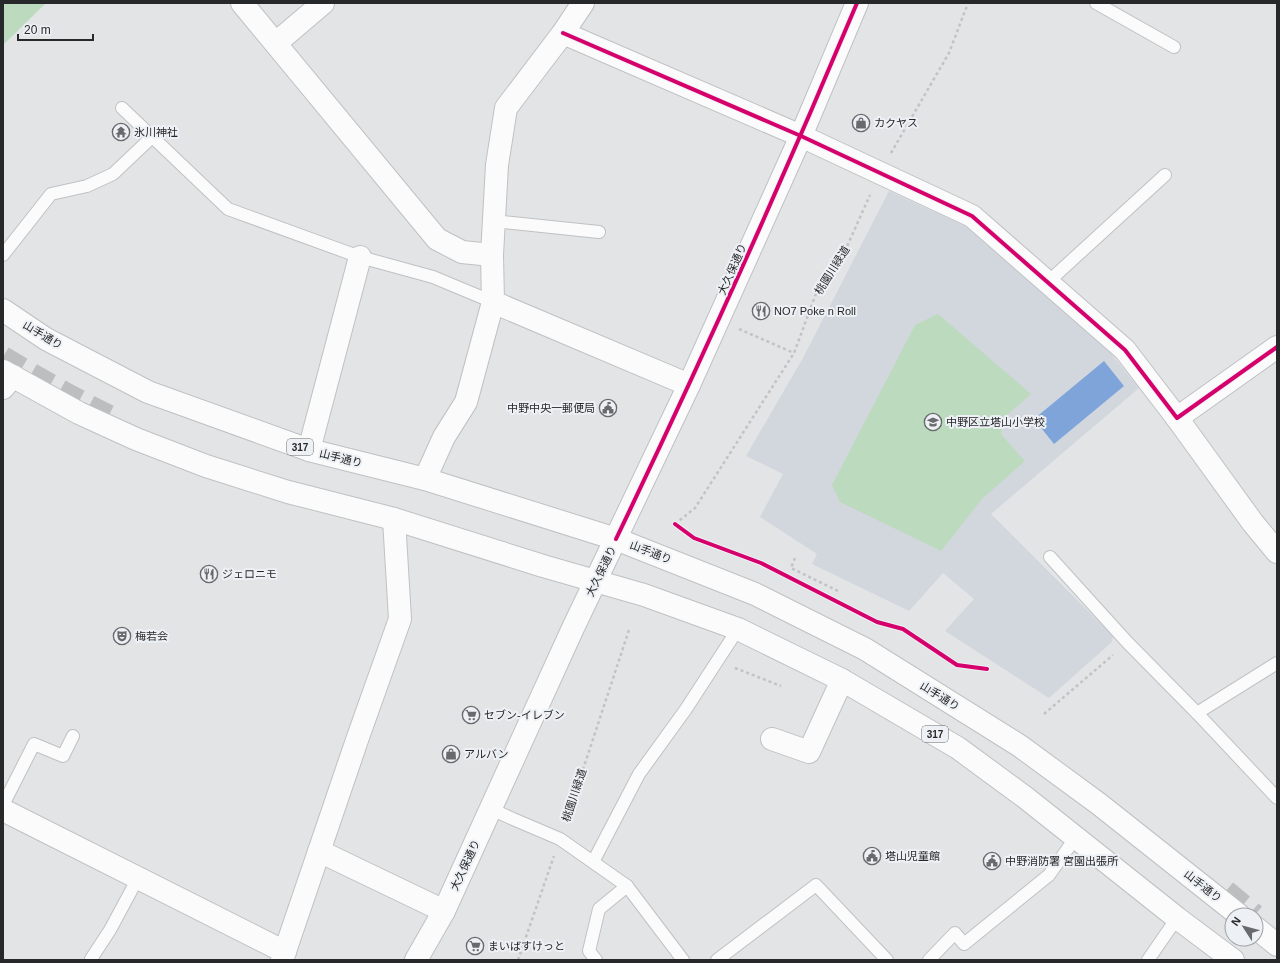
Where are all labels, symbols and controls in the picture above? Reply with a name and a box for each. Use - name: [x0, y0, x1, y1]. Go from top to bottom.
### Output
- scale bar: [18, 16, 93, 42]
- text: 20 m: [24, 23, 51, 37]
- shop icon: カクヤス: [851, 113, 871, 133]
- place label: カクヤス: [874, 117, 918, 129]
- temple icon: 氷川神社: [111, 122, 131, 142]
- place label: 氷川神社: [134, 126, 178, 138]
- street label: 大久保通り: [715, 241, 749, 297]
- street label: 桃園川緑道: [812, 243, 852, 297]
- restaurant icon: NO7 Poke n Roll: [751, 301, 771, 321]
- place label: NO7 Poke n Roll: [774, 305, 856, 317]
- street label: 山手通り: [21, 319, 65, 351]
- public building icon: 中野中央一郵便局: [598, 398, 618, 418]
- place label: 中野中央一郵便局: [507, 402, 595, 414]
- school or university icon: 中野区立塔山小学校: [923, 412, 943, 432]
- place label: 中野区立塔山小学校: [946, 416, 1045, 428]
- road number: 317: [287, 439, 313, 455]
- street label: 山手通り: [318, 447, 364, 469]
- street label: 山手通り: [628, 539, 674, 565]
- street label: 大久保通り: [584, 544, 618, 598]
- restaurant icon: ジェロニモ: [199, 564, 219, 584]
- place label: ジェロニモ: [222, 568, 277, 580]
- theatre icon: 梅若会: [112, 626, 132, 646]
- place label: 梅若会: [135, 630, 168, 642]
- street label: 山手通り: [918, 679, 962, 713]
- supermarket icon: セブン-イレブン: [461, 705, 481, 725]
- place label: セブン-イレブン: [484, 709, 565, 721]
- road number: 317: [922, 726, 948, 742]
- shop icon: アルバン: [441, 744, 461, 764]
- place label: アルバン: [464, 748, 508, 760]
- street label: 桃園川緑道: [560, 767, 588, 823]
- street label: 大久保通り: [448, 838, 482, 892]
- public building icon: 塔山児童館: [862, 846, 882, 866]
- place label: 塔山児童館: [885, 850, 940, 862]
- public building icon: 中野消防署 宮園出張所: [982, 851, 1002, 871]
- place label: 中野消防署 宮園出張所: [1005, 855, 1119, 867]
- street label: 山手通り: [1182, 868, 1224, 904]
- north arrow: [1224, 907, 1264, 947]
- text: N: [1229, 914, 1243, 928]
- supermarket icon: まいばすけっと: [465, 936, 485, 956]
- place label: まいばすけっと: [488, 940, 565, 952]

